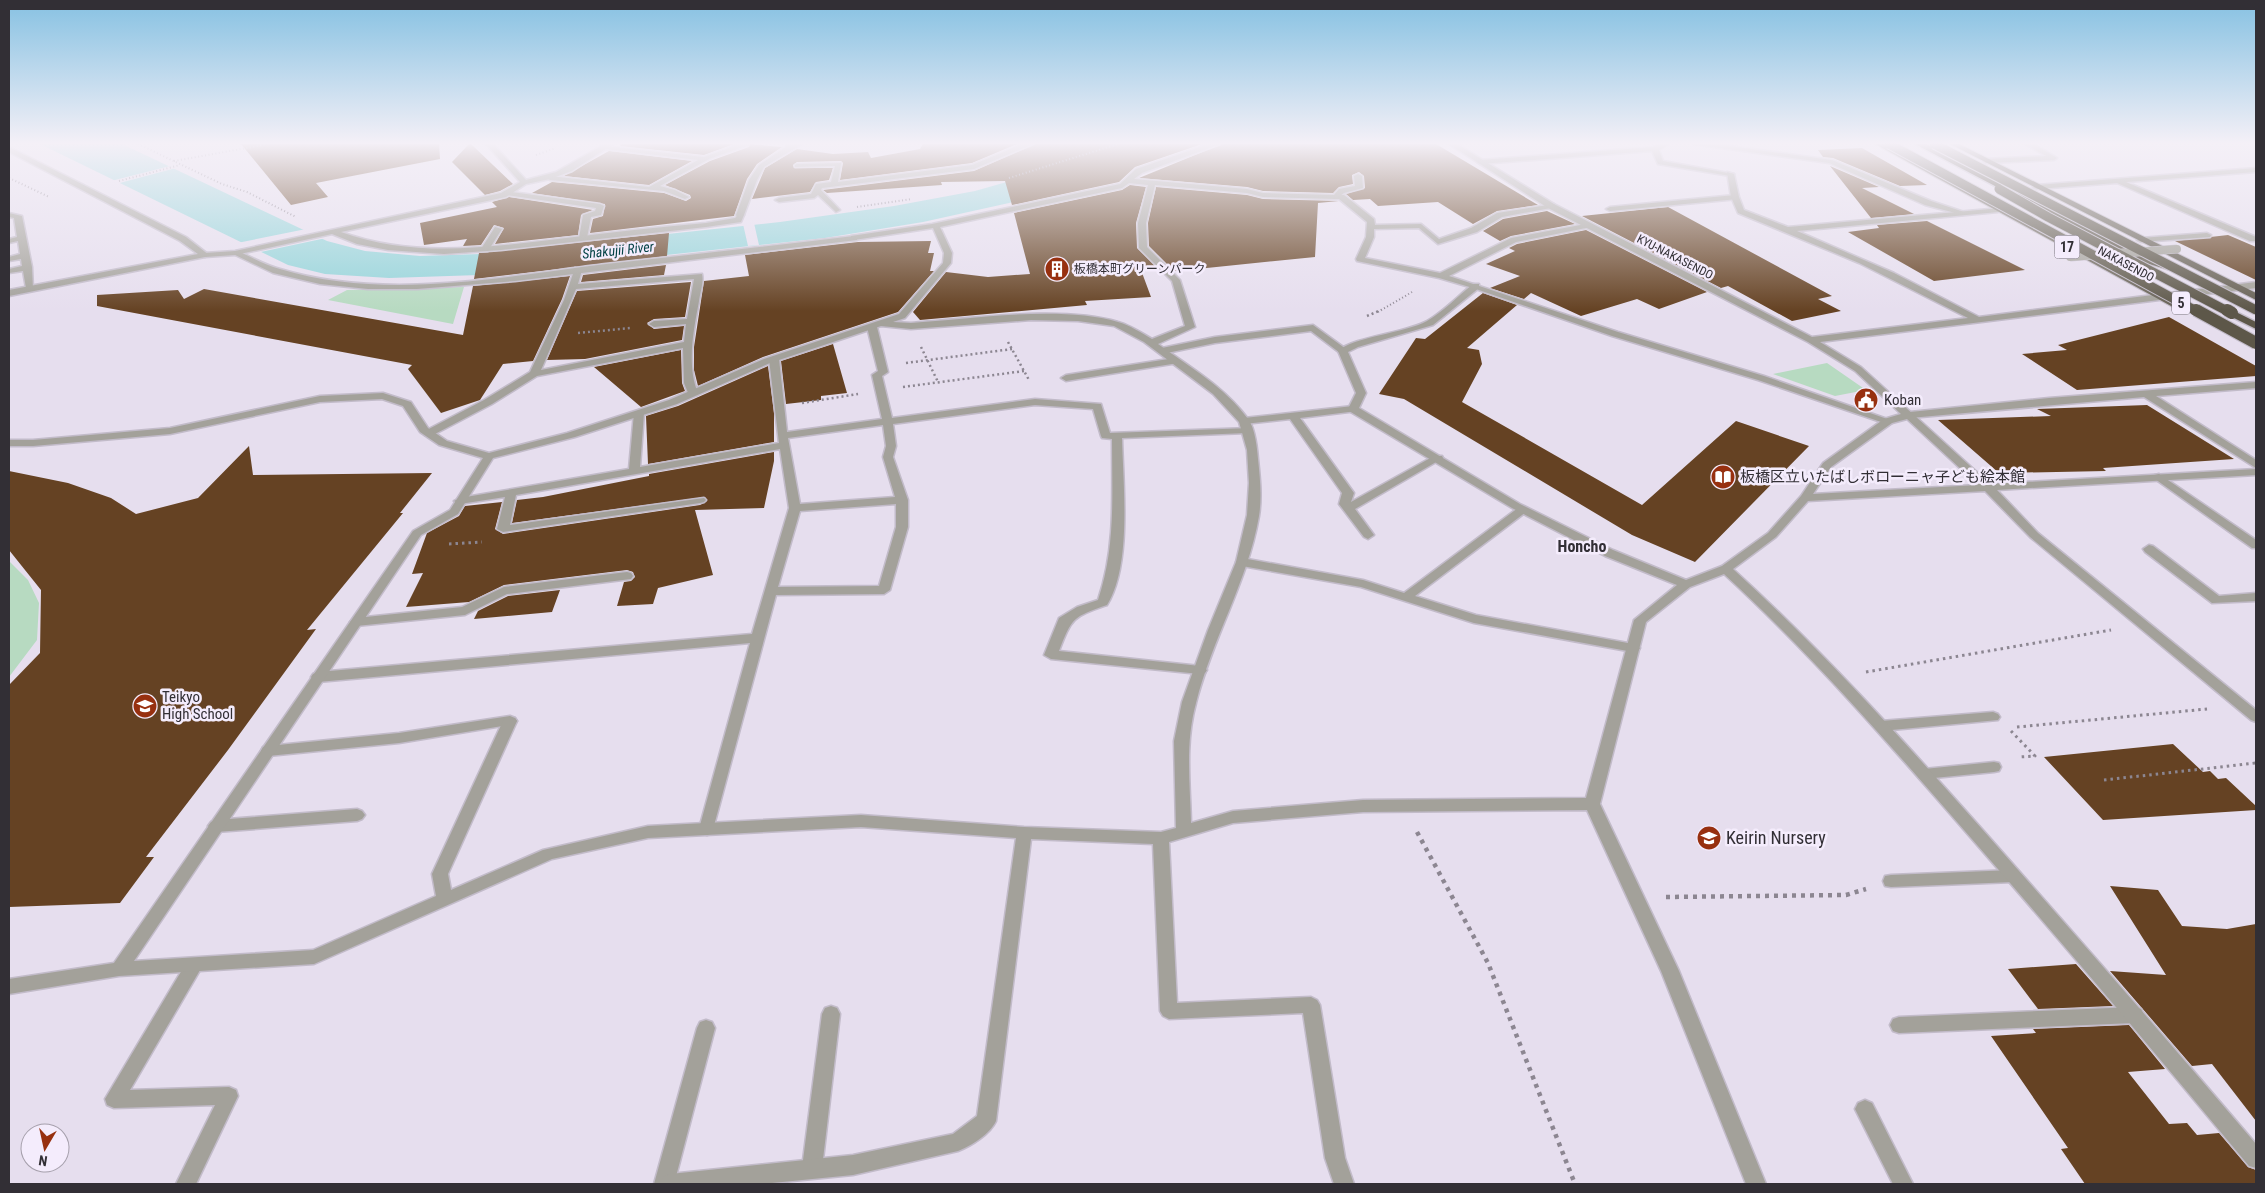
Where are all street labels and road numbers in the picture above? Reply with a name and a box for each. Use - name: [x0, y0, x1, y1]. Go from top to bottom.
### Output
- street label: KYU-NAKASENDO: [1635, 232, 1715, 282]
- road number: 17: [2054, 236, 2080, 258]
- street label: NAKASENDO: [2096, 243, 2156, 285]
- road number: 5: [2172, 292, 2190, 314]

